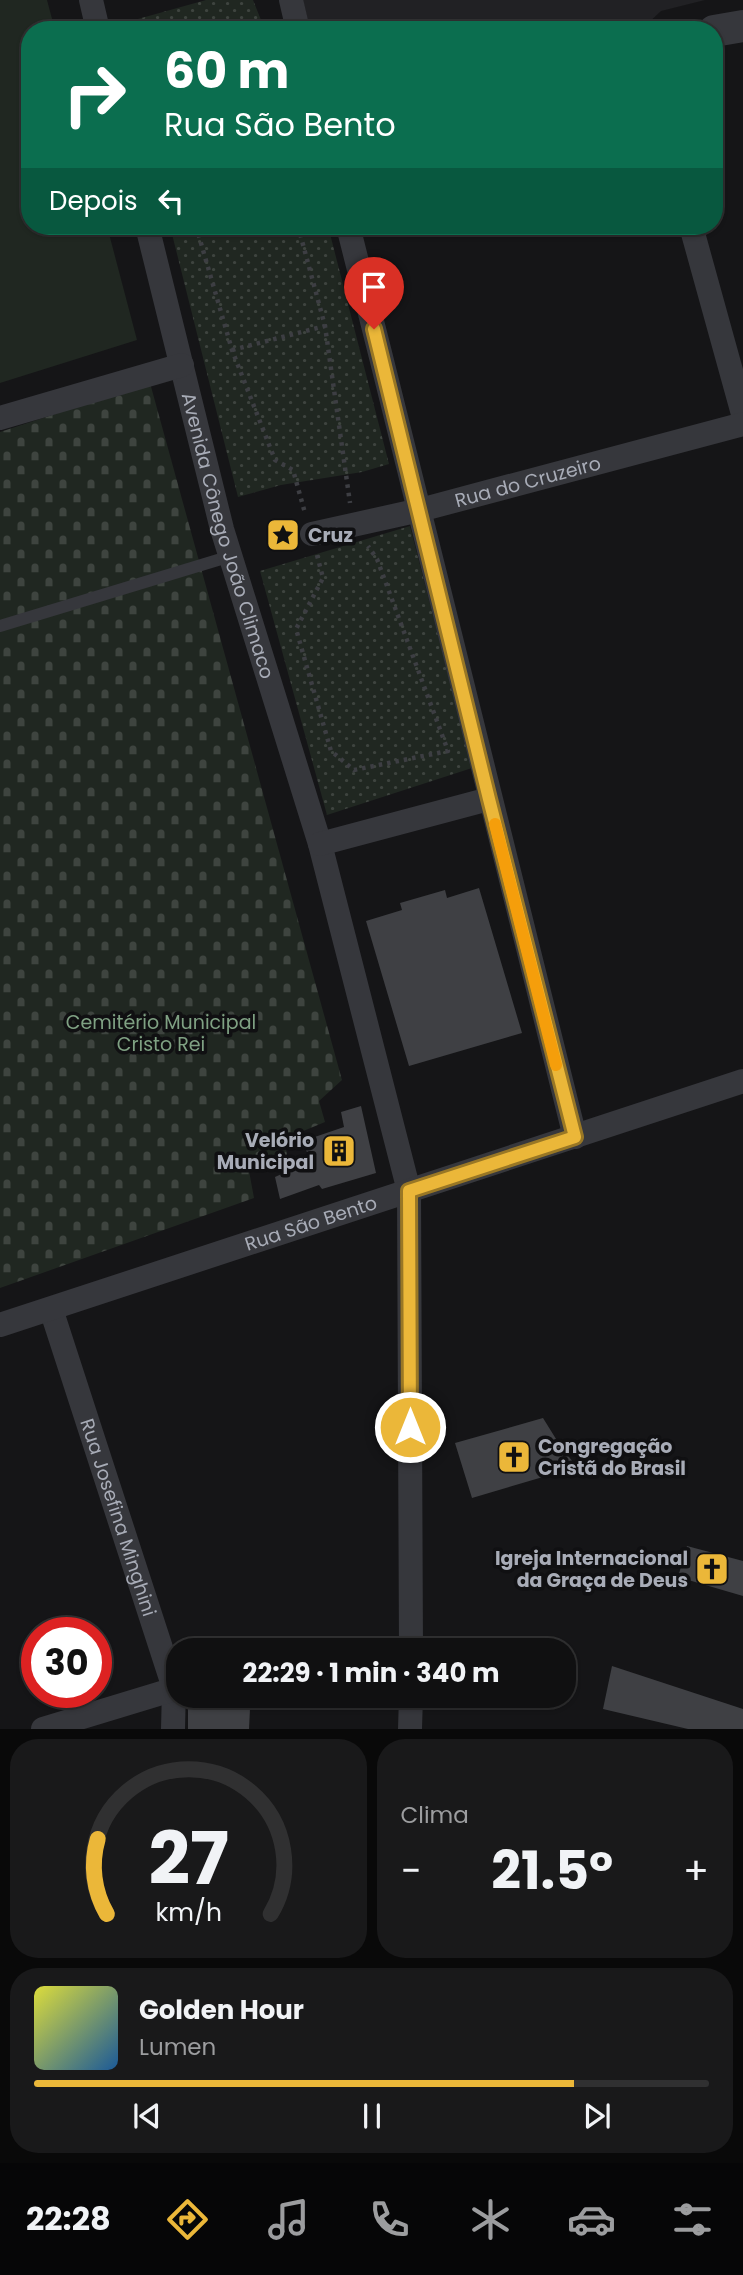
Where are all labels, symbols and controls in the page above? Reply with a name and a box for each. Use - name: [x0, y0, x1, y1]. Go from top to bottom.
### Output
- text: 60 m: [164, 37, 289, 105]
- icon: right: [49, 49, 140, 140]
- text: Rua São Bento: [164, 102, 396, 147]
- icon: left: [152, 182, 190, 220]
- text: Depois: [49, 183, 138, 219]
- pin: [344, 257, 404, 329]
- icon: arrive: [355, 268, 393, 306]
- street label: Avenida Cônego João Climaco: [175, 390, 281, 682]
- street label: Rua do Cruzeiro: [452, 449, 604, 514]
- place icon: Cruz: [264, 516, 302, 554]
- place label: Cruz: [308, 522, 353, 549]
- park label: Cemitério Municipal Cristo Rei: [66, 1009, 256, 1058]
- place label: Velório Municipal: [217, 1127, 314, 1176]
- building icon: Velório Municipal: [320, 1132, 358, 1170]
- street label: Rua São Bento: [241, 1189, 380, 1258]
- position arrow: [373, 1390, 447, 1464]
- street label: Rua Josefina Minghini: [73, 1415, 163, 1620]
- place label: Congregação Cristã do Brasil: [538, 1433, 686, 1482]
- church icon: Congregação Cristã do Brasil: [495, 1438, 533, 1476]
- place label: Igreja Internacional da Graça de Deus: [495, 1545, 688, 1594]
- church icon: Igreja Internacional da Graça de Deus: [693, 1550, 731, 1588]
- speed limit sign: 30: [21, 1617, 112, 1708]
- text: 22:29 · 1 min · 340 m: [243, 1655, 499, 1691]
- text: Clima: [401, 1799, 469, 1831]
- text: 27: [148, 1809, 229, 1910]
- text: 21.5°: [491, 1834, 613, 1907]
- text: −: [401, 1844, 421, 1897]
- text: +: [683, 1844, 709, 1897]
- text: km/h: [155, 1895, 222, 1930]
- text: Golden Hour: [139, 1992, 304, 2028]
- text: Lumen: [139, 2031, 216, 2063]
- icon: previous: [128, 2097, 166, 2135]
- icon: pause: [353, 2097, 391, 2135]
- icon: next: [578, 2097, 616, 2135]
- icon: directions: [163, 2195, 212, 2244]
- icon: music: [264, 2195, 313, 2244]
- icon: phone: [365, 2195, 414, 2244]
- icon: climate: [466, 2195, 515, 2244]
- icon: car: [567, 2195, 616, 2244]
- icon: filters: [668, 2195, 717, 2244]
- text: 22:28: [26, 2196, 111, 2241]

